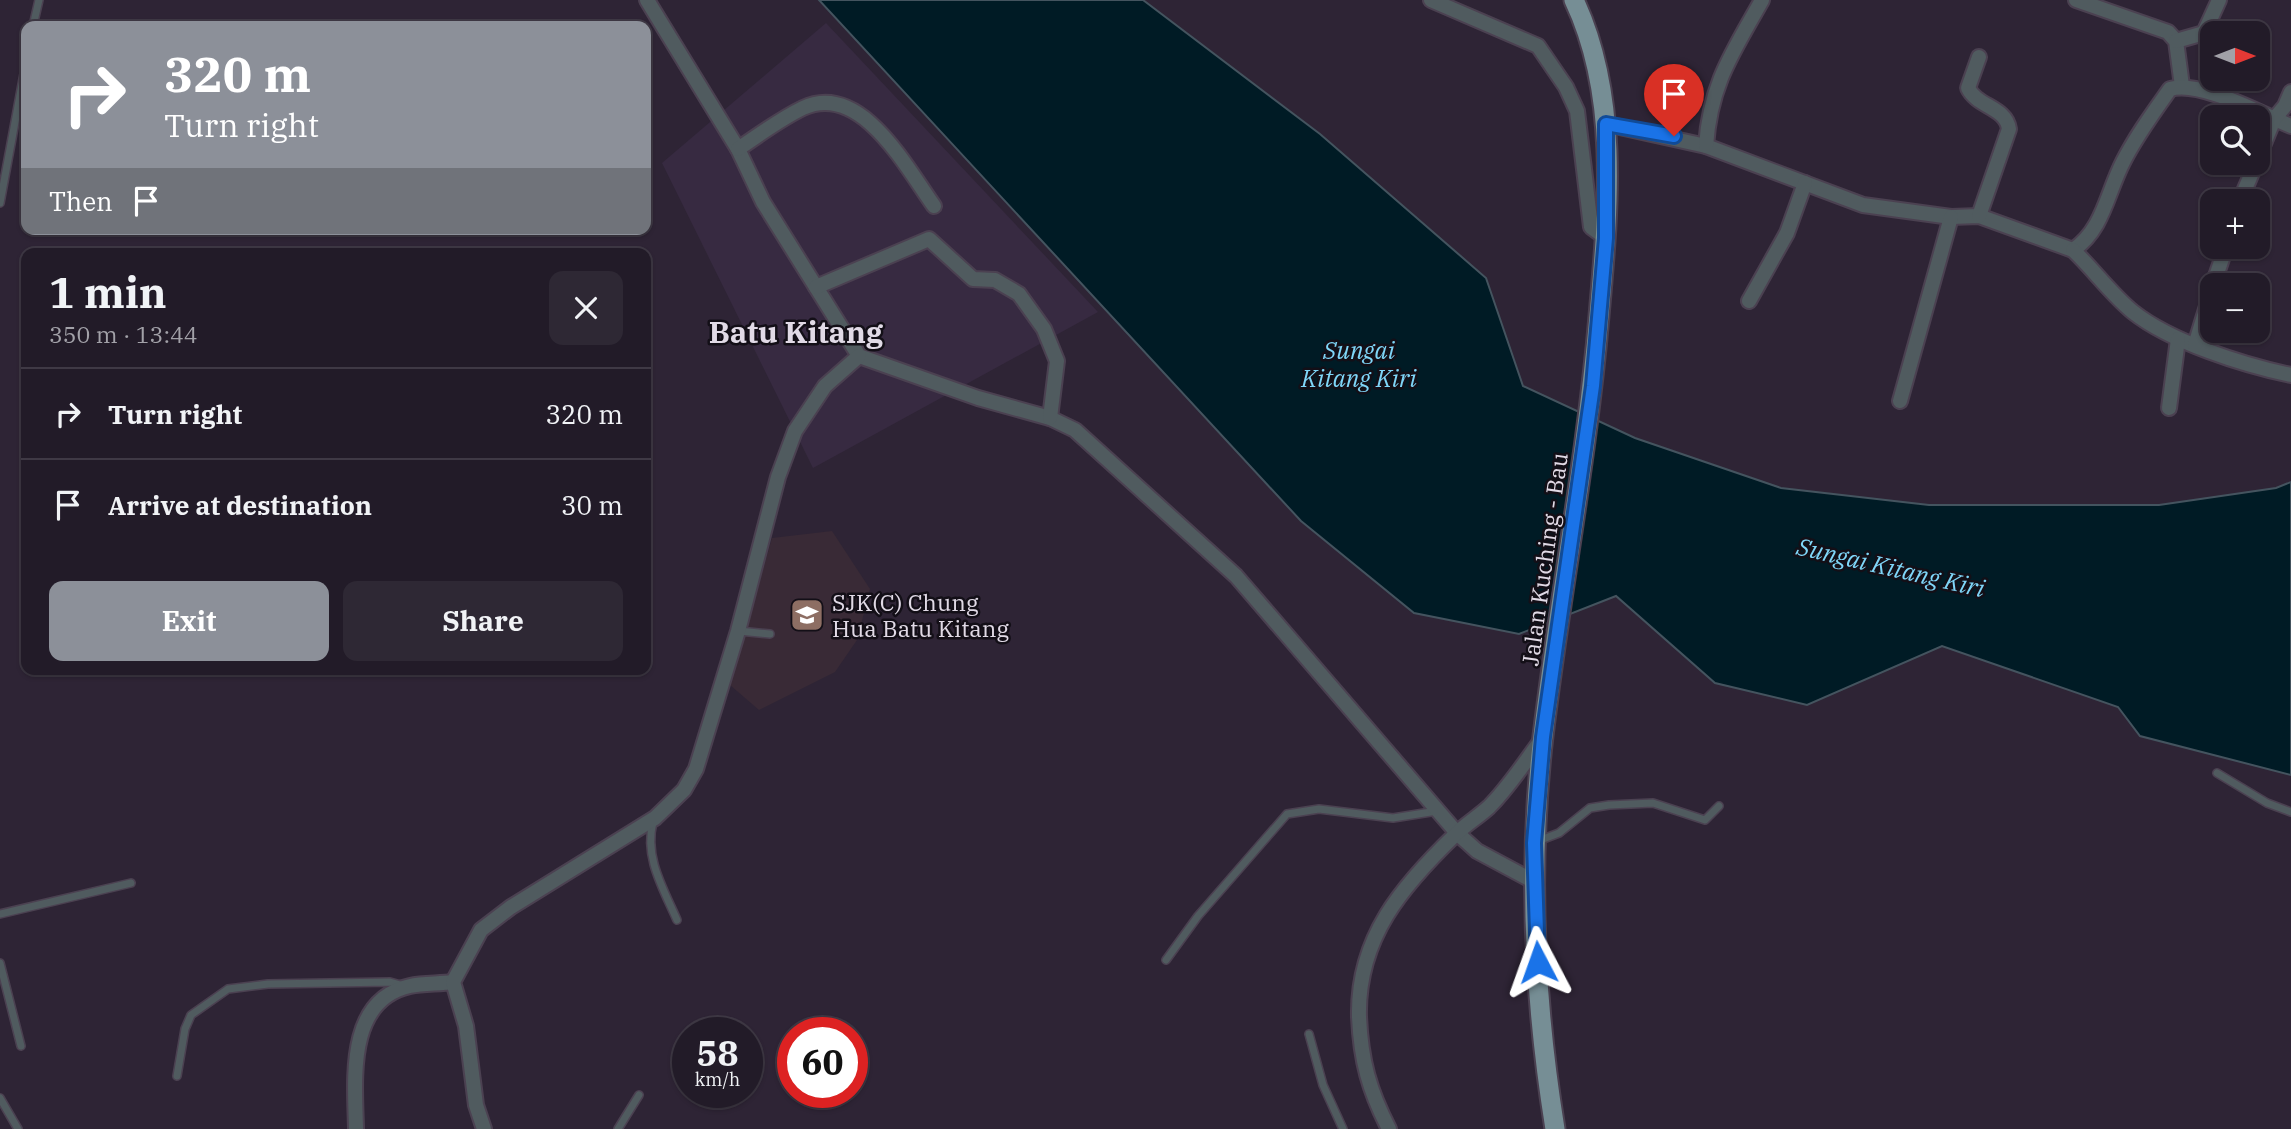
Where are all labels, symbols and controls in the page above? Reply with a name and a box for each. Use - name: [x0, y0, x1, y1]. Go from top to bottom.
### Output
- north arrow: [2200, 21, 2270, 91]
- map controls: [2200, 21, 2270, 343]
- text: 320 m: [164, 42, 311, 105]
- icon: right: [49, 49, 140, 140]
- pin: [1644, 64, 1704, 136]
- icon: arrive: [1655, 75, 1693, 113]
- text: Turn right: [164, 104, 319, 146]
- button: search: [2200, 105, 2270, 175]
- icon: arrive: [127, 182, 165, 220]
- text: Then: [49, 184, 113, 218]
- button: +: [2200, 189, 2270, 259]
- text: 1 min: [49, 265, 167, 320]
- button: close: [549, 271, 623, 345]
- button: −: [2200, 273, 2270, 343]
- district label: Batu Kitang: [709, 312, 884, 351]
- text: 350 m · 13:44: [49, 319, 198, 349]
- water label: Sungai Kitang Kiri: [1300, 334, 1417, 394]
- icon: right: [49, 395, 87, 433]
- text: Turn right: [108, 397, 242, 431]
- text: 320 m: [545, 397, 623, 431]
- street label: Jalan Kuching - Bau: [1514, 451, 1574, 667]
- icon: arrive: [49, 486, 87, 524]
- text: Arrive at destination: [108, 488, 372, 522]
- text: 30 m: [561, 488, 623, 522]
- water label: Sungai Kitang Kiri: [1793, 530, 1989, 604]
- button: Exit: [49, 581, 329, 661]
- button: Share: [343, 581, 623, 661]
- place label: SJK(C) Chung Hua Batu Kitang: [832, 587, 1010, 643]
- school or university icon: SJK(C) Chung Hua Batu Kitang: [788, 596, 826, 634]
- position arrow: [1501, 925, 1575, 999]
- speed limit sign: 60: [777, 1017, 868, 1108]
- text: 58: [696, 1030, 739, 1076]
- text: km/h: [695, 1068, 740, 1091]

